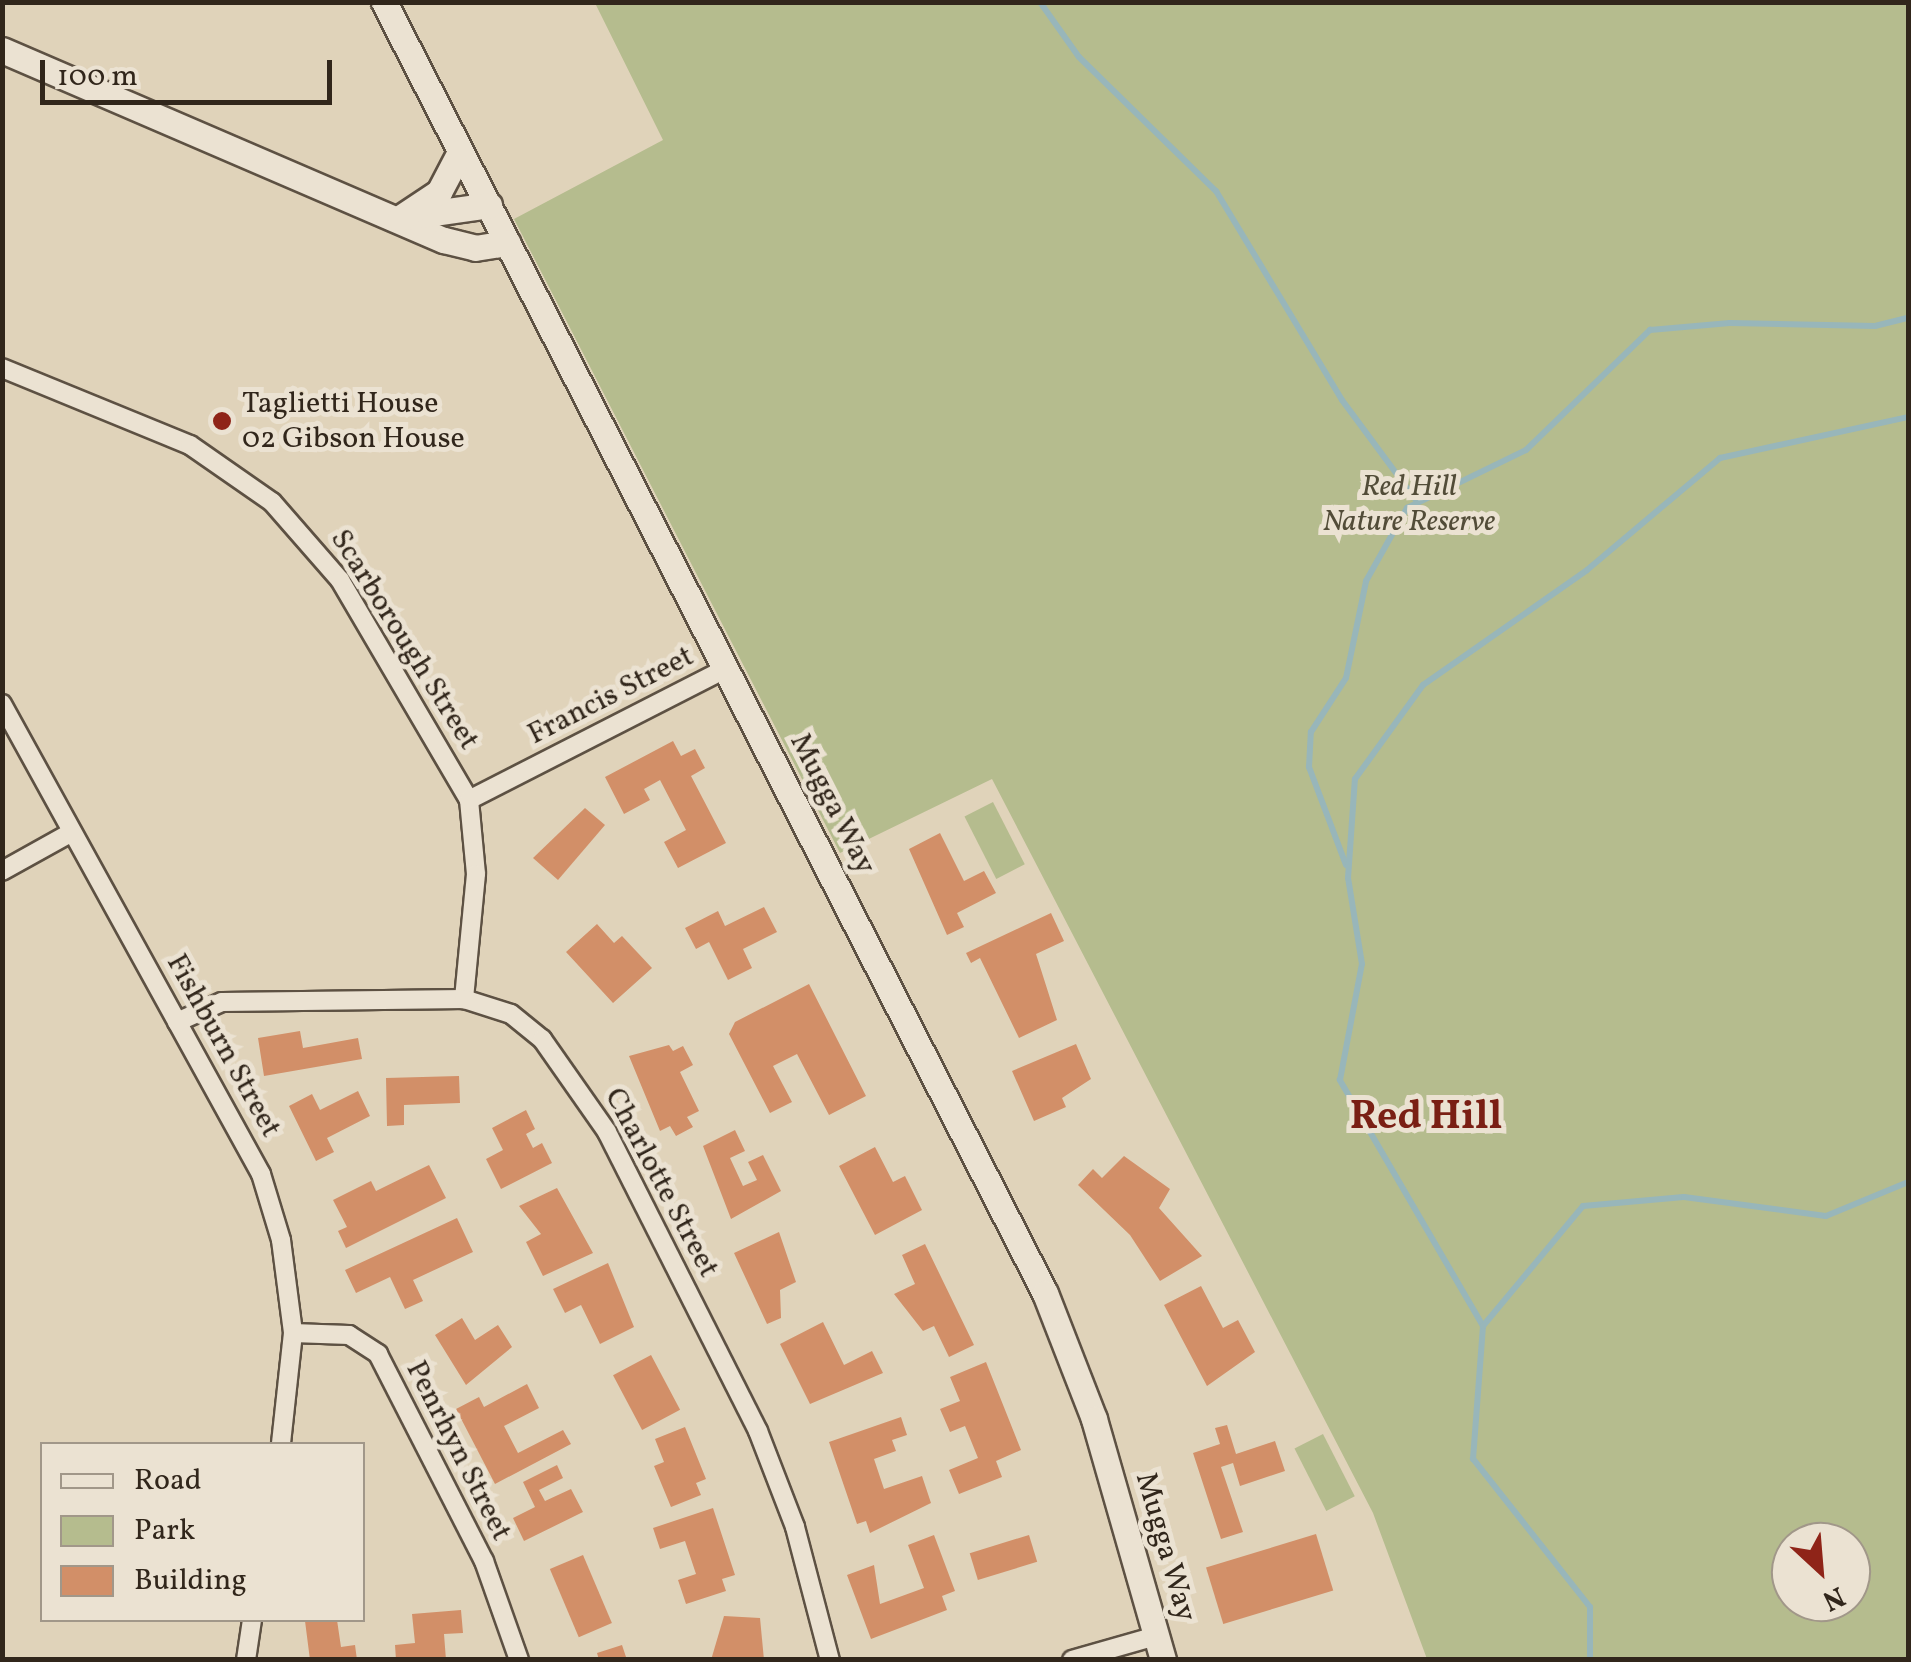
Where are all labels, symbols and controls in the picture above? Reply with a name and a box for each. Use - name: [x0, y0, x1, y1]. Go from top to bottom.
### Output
- scale bar: [45, 40, 338, 102]
- text: 100 m: [57, 56, 138, 98]
- place label: Taglietti House 02 Gibson House: [242, 386, 465, 456]
- marker: Taglietti House 02 Gibson House: [211, 410, 233, 432]
- park label: Red Hill Nature Reserve: [1323, 469, 1495, 540]
- street label: Scarborough Street: [322, 523, 486, 757]
- street label: Francis Street: [522, 639, 700, 753]
- street label: Mugga Way: [781, 727, 883, 881]
- street label: Fishburn Street: [158, 948, 288, 1144]
- street label: Charlotte Street: [596, 1082, 726, 1284]
- district label: Red Hill: [1350, 1094, 1502, 1142]
- street label: Penrhyn Street: [397, 1355, 519, 1547]
- legend: [40, 1442, 365, 1622]
- text: Road: [134, 1460, 202, 1502]
- street label: Mugga Way: [1126, 1468, 1204, 1626]
- text: Park: [134, 1510, 195, 1552]
- north arrow: [1771, 1522, 1871, 1622]
- text: Building: [134, 1560, 247, 1602]
- text: N: [1816, 1576, 1851, 1620]

